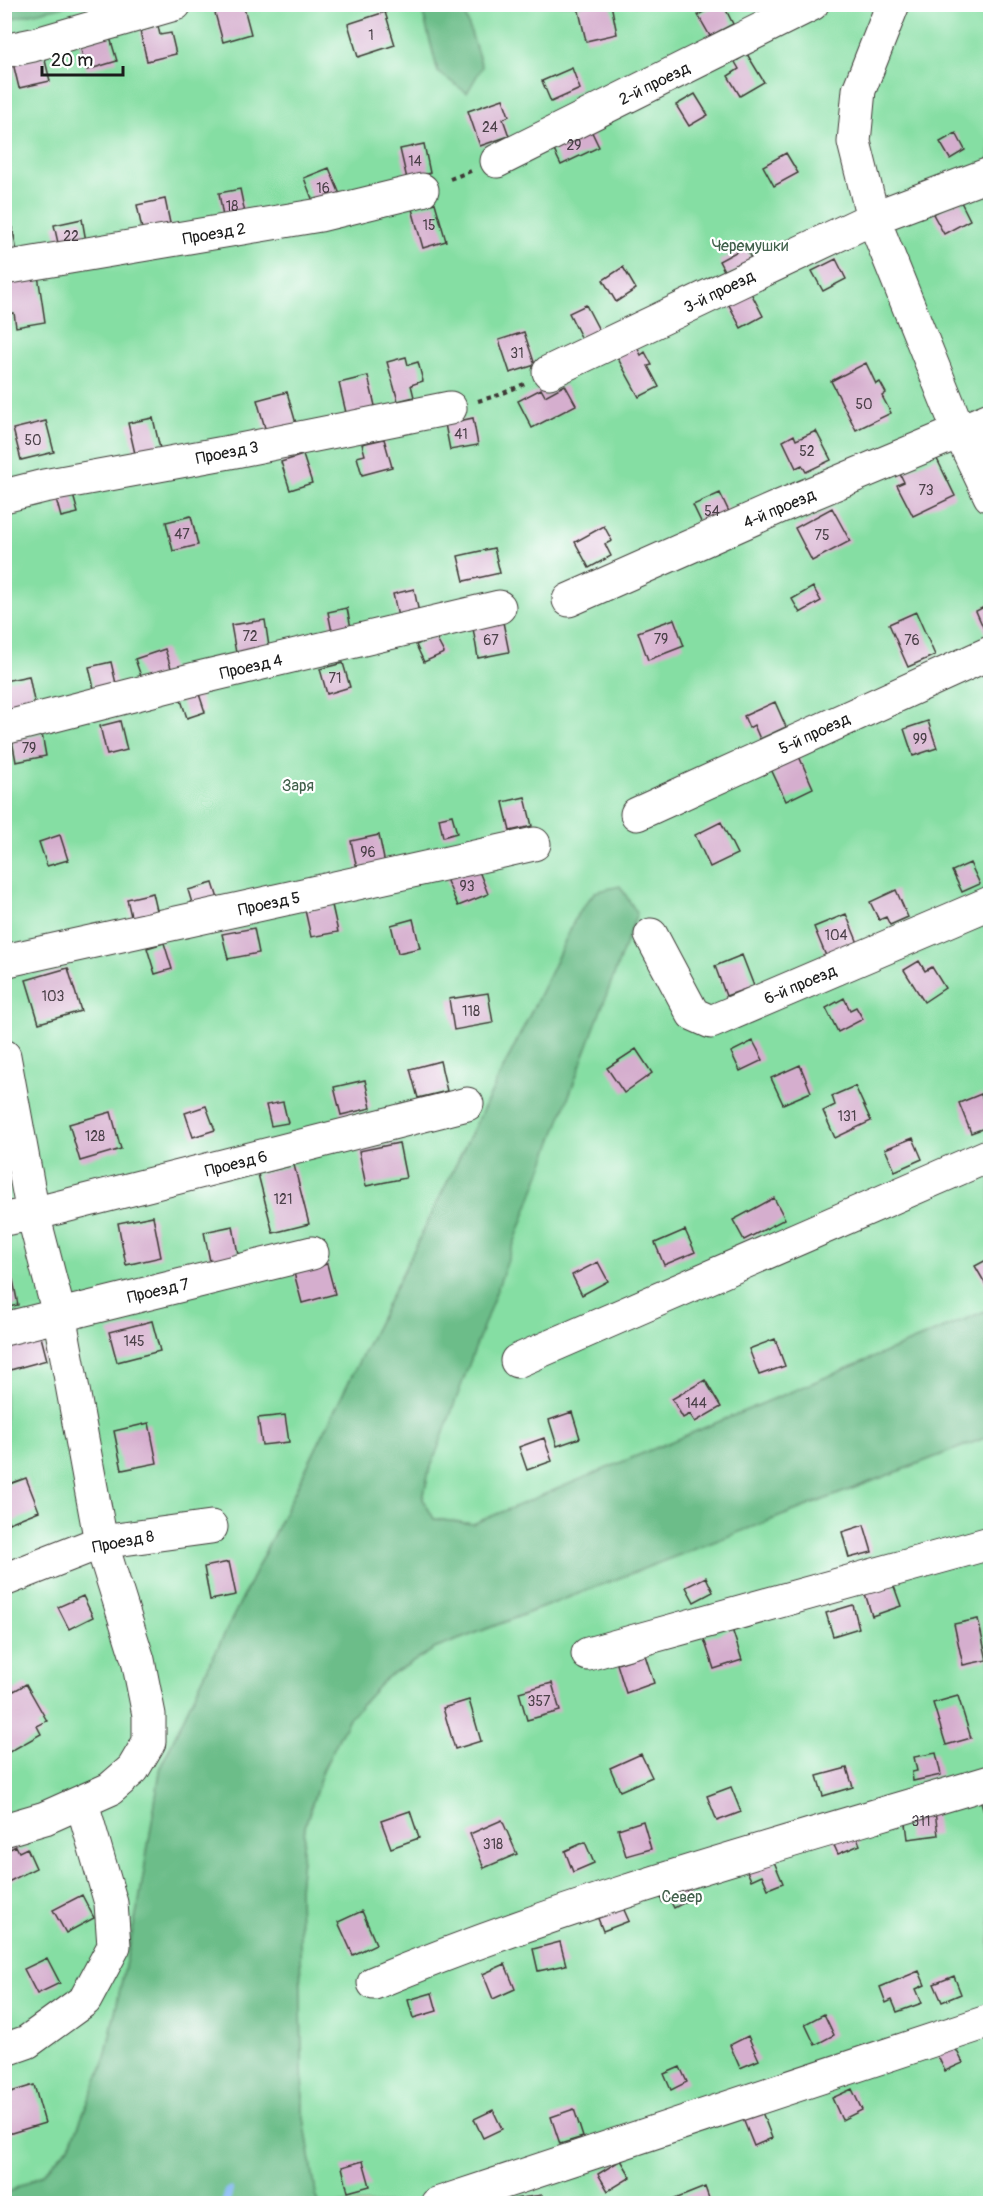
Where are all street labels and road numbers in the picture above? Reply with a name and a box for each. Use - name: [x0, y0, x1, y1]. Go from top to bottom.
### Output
- street label: 2-й проезд: [616, 58, 694, 110]
- street label: Проезд 2: [181, 219, 247, 249]
- street label: 3-й проезд: [681, 266, 759, 318]
- street label: Проезд 3: [194, 437, 260, 469]
- street label: 4-й проезд: [740, 485, 819, 533]
- street label: Проезд 4: [218, 650, 285, 684]
- street label: 5-й проезд: [776, 709, 854, 759]
- street label: Проезд 5: [236, 888, 302, 920]
- street label: 6-й проезд: [761, 961, 840, 1009]
- street label: Проезд 6: [203, 1147, 270, 1181]
- street label: Проезд 7: [125, 1274, 192, 1308]
- street label: Проезд 8: [91, 1526, 156, 1558]

